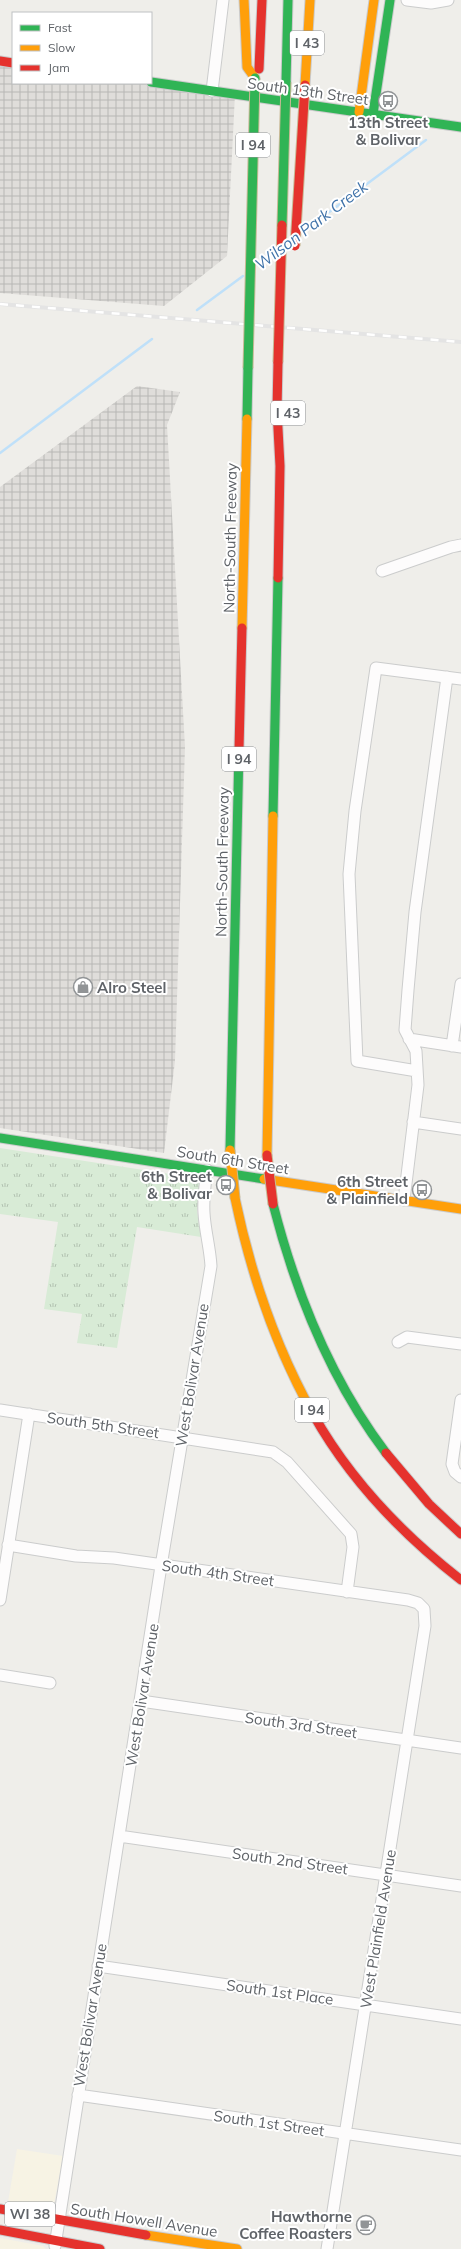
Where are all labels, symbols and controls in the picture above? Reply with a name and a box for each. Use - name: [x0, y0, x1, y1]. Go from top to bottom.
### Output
- legend: [12, 12, 152, 84]
- text: Fast: [48, 20, 72, 35]
- road number: I 43: [290, 31, 324, 55]
- text: Slow: [48, 40, 76, 55]
- text: Jam: [48, 60, 70, 75]
- street label: South 13th Street: [246, 73, 370, 109]
- bus stop icon: 13th Street & Bolivar: [377, 90, 399, 112]
- place label: 13th Street & Bolivar: [348, 113, 428, 149]
- road number: I 94: [236, 133, 270, 157]
- water label: Wilson Park Creek: [251, 176, 372, 274]
- road number: I 43: [271, 401, 305, 425]
- street label: North-South Freeway: [219, 463, 241, 613]
- road number: I 94: [222, 747, 256, 771]
- street label: North-South Freeway: [211, 787, 233, 937]
- shop icon: Alro Steel: [72, 976, 94, 998]
- place label: Alro Steel: [97, 978, 167, 997]
- street label: South 6th Street: [176, 1142, 290, 1178]
- place label: 6th Street & Bolivar: [141, 1167, 212, 1203]
- place label: 6th Street & Plainfield: [327, 1172, 408, 1208]
- bus stop icon: 6th Street & Bolivar: [215, 1174, 237, 1196]
- bus stop icon: 6th Street & Plainfield: [411, 1179, 433, 1201]
- street label: West Bolivar Avenue: [171, 1302, 213, 1448]
- road number: I 94: [295, 1398, 329, 1422]
- street label: South 5th Street: [46, 1408, 160, 1442]
- street label: South 4th Street: [161, 1556, 275, 1590]
- street label: West Bolivar Avenue: [121, 1622, 163, 1768]
- street label: South 3rd Street: [244, 1708, 358, 1742]
- street label: South 2nd Street: [231, 1843, 349, 1879]
- street label: West Plainfield Avenue: [356, 1848, 400, 2010]
- street label: West Bolivar Avenue: [69, 1942, 111, 2088]
- street label: South 1st Place: [225, 1975, 335, 2009]
- street label: South 1st Street: [212, 2106, 326, 2140]
- street label: South Howell Avenue: [69, 2199, 219, 2241]
- road number: WI 38: [5, 2202, 55, 2226]
- place label: Hawthorne Coffee Roasters: [239, 2207, 352, 2243]
- cafe icon: Hawthorne Coffee Roasters: [355, 2214, 377, 2236]

